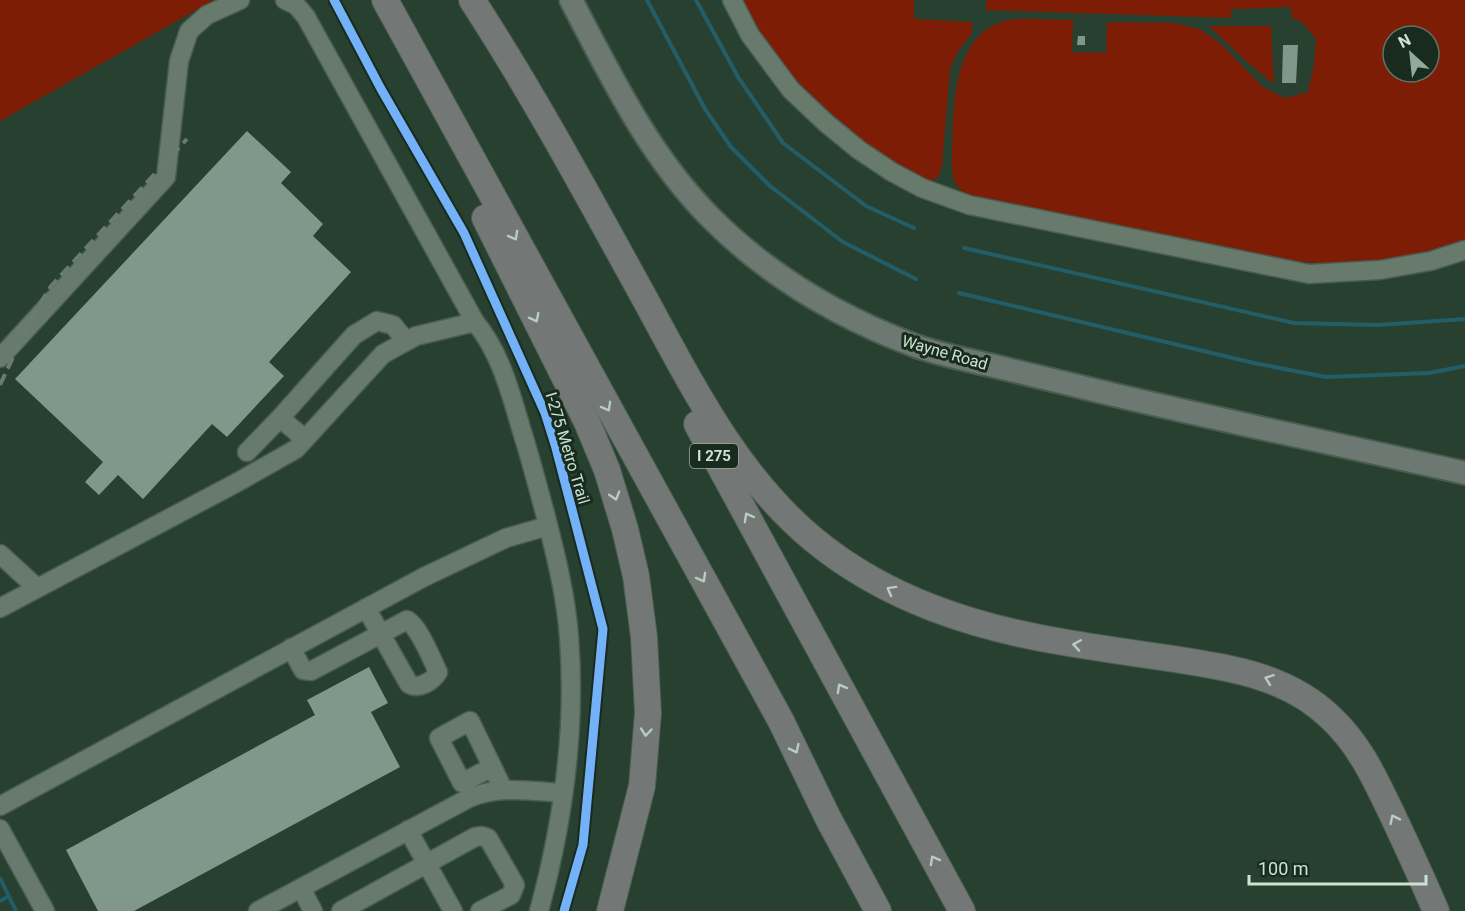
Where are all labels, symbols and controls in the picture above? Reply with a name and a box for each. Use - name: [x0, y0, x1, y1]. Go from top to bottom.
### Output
- north arrow: [1381, 24, 1441, 84]
- text: N: [1395, 30, 1414, 52]
- one-way arrow: [507, 229, 518, 240]
- one-way arrow: [528, 312, 540, 323]
- street label: Wayne Road: [900, 331, 990, 374]
- street label: I-275 Metro Trail: [541, 390, 594, 506]
- one-way arrow: [600, 401, 611, 411]
- road number: I 275: [690, 444, 738, 468]
- one-way arrow: [608, 490, 620, 501]
- one-way arrow: [744, 513, 755, 523]
- one-way arrow: [695, 571, 706, 582]
- one-way arrow: [886, 586, 897, 597]
- one-way arrow: [1072, 639, 1082, 651]
- one-way arrow: [1264, 673, 1274, 686]
- one-way arrow: [837, 684, 848, 695]
- one-way arrow: [640, 727, 653, 736]
- one-way arrow: [787, 743, 799, 754]
- one-way arrow: [1390, 815, 1402, 826]
- scale bar: [1249, 848, 1426, 886]
- one-way arrow: [930, 855, 941, 866]
- text: 100 m: [1258, 858, 1309, 879]

